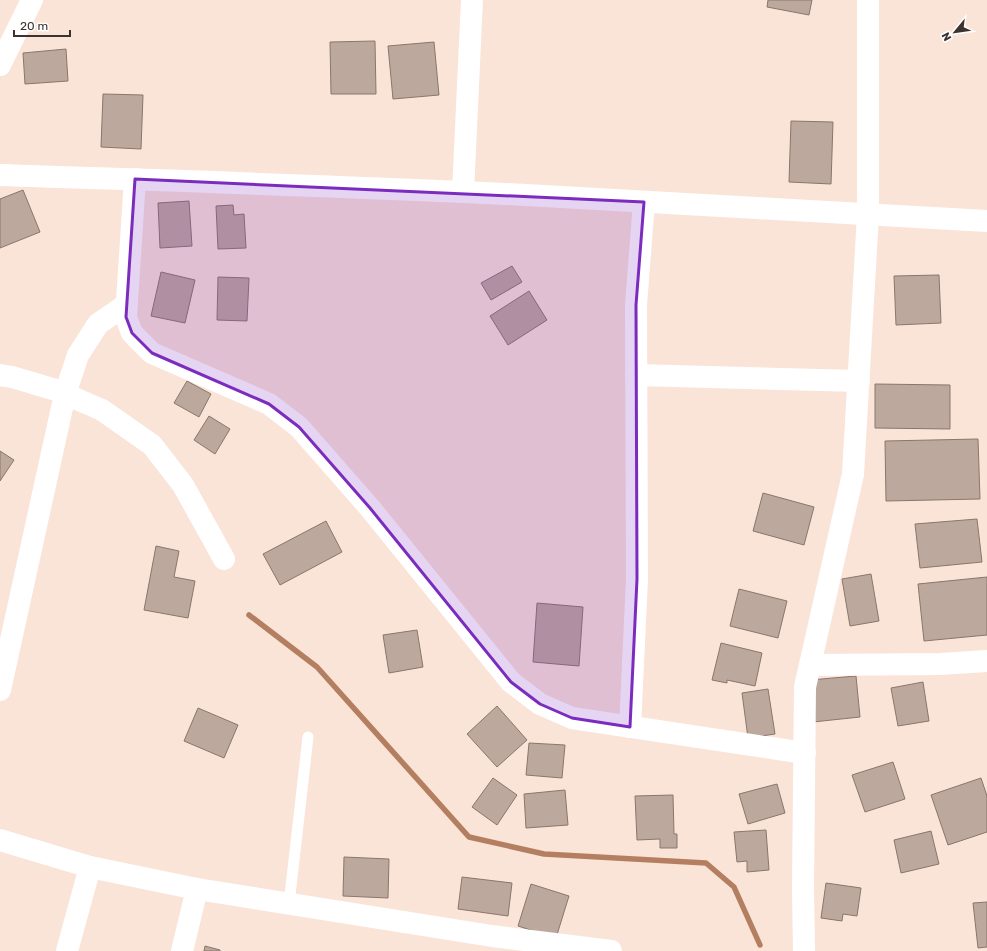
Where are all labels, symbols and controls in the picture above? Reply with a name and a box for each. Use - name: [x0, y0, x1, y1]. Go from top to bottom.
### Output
- scale bar: [14, 12, 70, 38]
- north arrow: [935, 12, 975, 52]
- text: 20 m: [20, 19, 48, 33]
- text: N: [939, 30, 954, 43]

